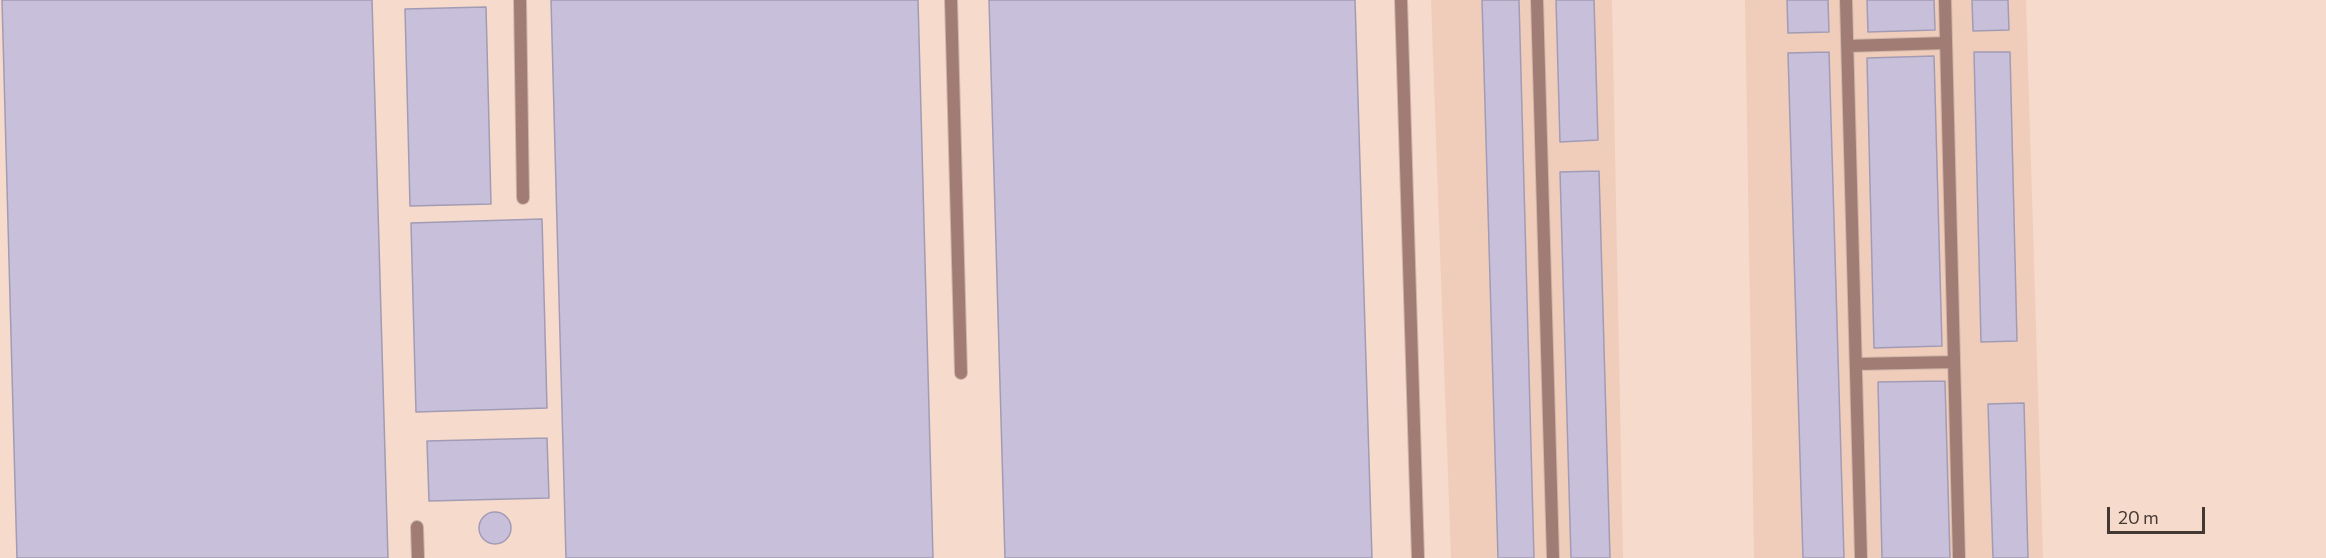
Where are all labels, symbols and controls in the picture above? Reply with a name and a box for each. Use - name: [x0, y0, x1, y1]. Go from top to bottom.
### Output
- scale bar: [2110, 495, 2208, 533]
- text: 20 m: [2118, 506, 2159, 528]

